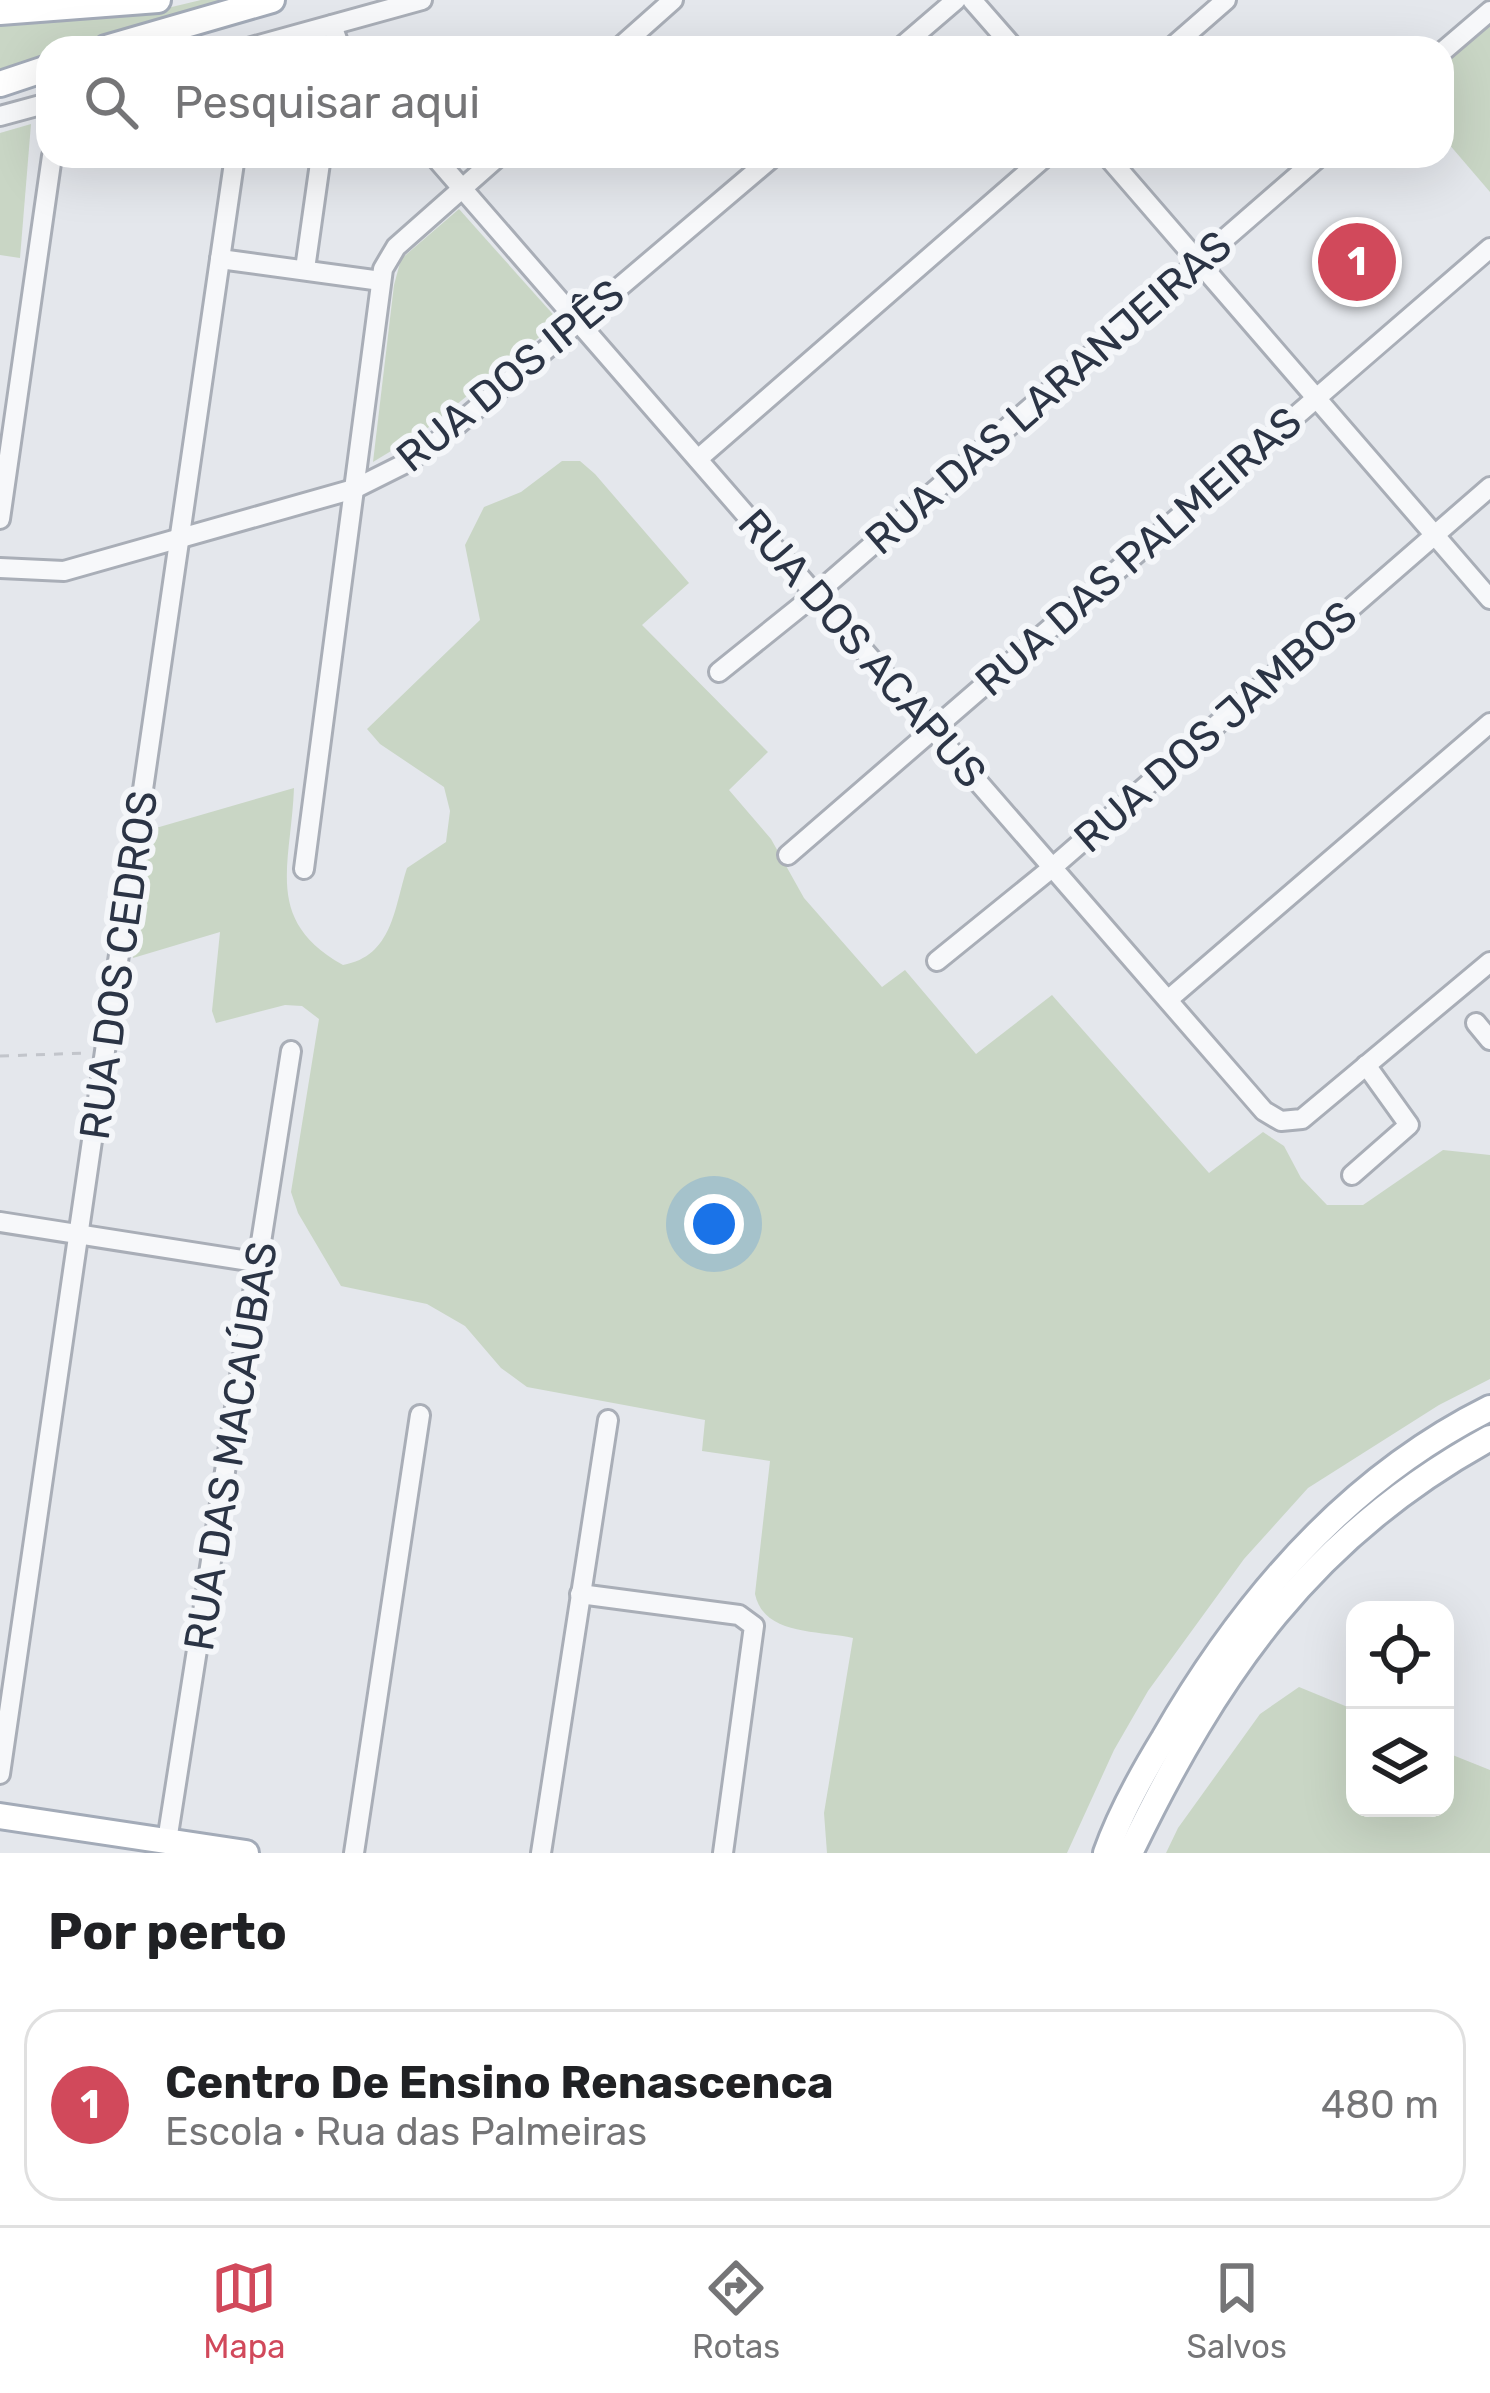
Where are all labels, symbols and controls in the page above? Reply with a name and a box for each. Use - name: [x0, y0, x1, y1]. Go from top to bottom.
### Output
- search box: [36, 36, 1454, 168]
- icon: search: [78, 69, 144, 135]
- text: Pesquisar aqui: [174, 76, 480, 129]
- pin: 1: [1318, 217, 1396, 307]
- street label: RUA DAS LARANJEIRAS: [856, 220, 1242, 565]
- street label: RUA DOS IPÊS: [387, 269, 634, 483]
- street label: RUA DAS PALMEIRAS: [966, 397, 1312, 707]
- street label: RUA DOS ACAPUS: [728, 499, 997, 798]
- street label: RUA DOS JAMBOS: [1064, 591, 1367, 863]
- street label: RUA DOS CEDROS: [70, 787, 168, 1143]
- your location: [684, 1194, 744, 1254]
- street label: RUA DAS MACAÚBAS: [174, 1238, 288, 1654]
- map controls: [1346, 1601, 1454, 1817]
- button: locate: [1346, 1601, 1454, 1709]
- button: layers: [1346, 1709, 1454, 1817]
- text: Por perto: [48, 1901, 287, 1962]
- text: Centro De Ensino Renascenca: [165, 2056, 834, 2109]
- text: 1: [80, 2082, 100, 2128]
- text: 480 m: [1321, 2082, 1439, 2128]
- text: Escola · Rua das Palmeiras: [165, 2109, 647, 2155]
- tab: Mapa: [203, 2255, 286, 2366]
- tab: Rotas: [692, 2255, 780, 2366]
- tab: Salvos: [1187, 2255, 1287, 2366]

